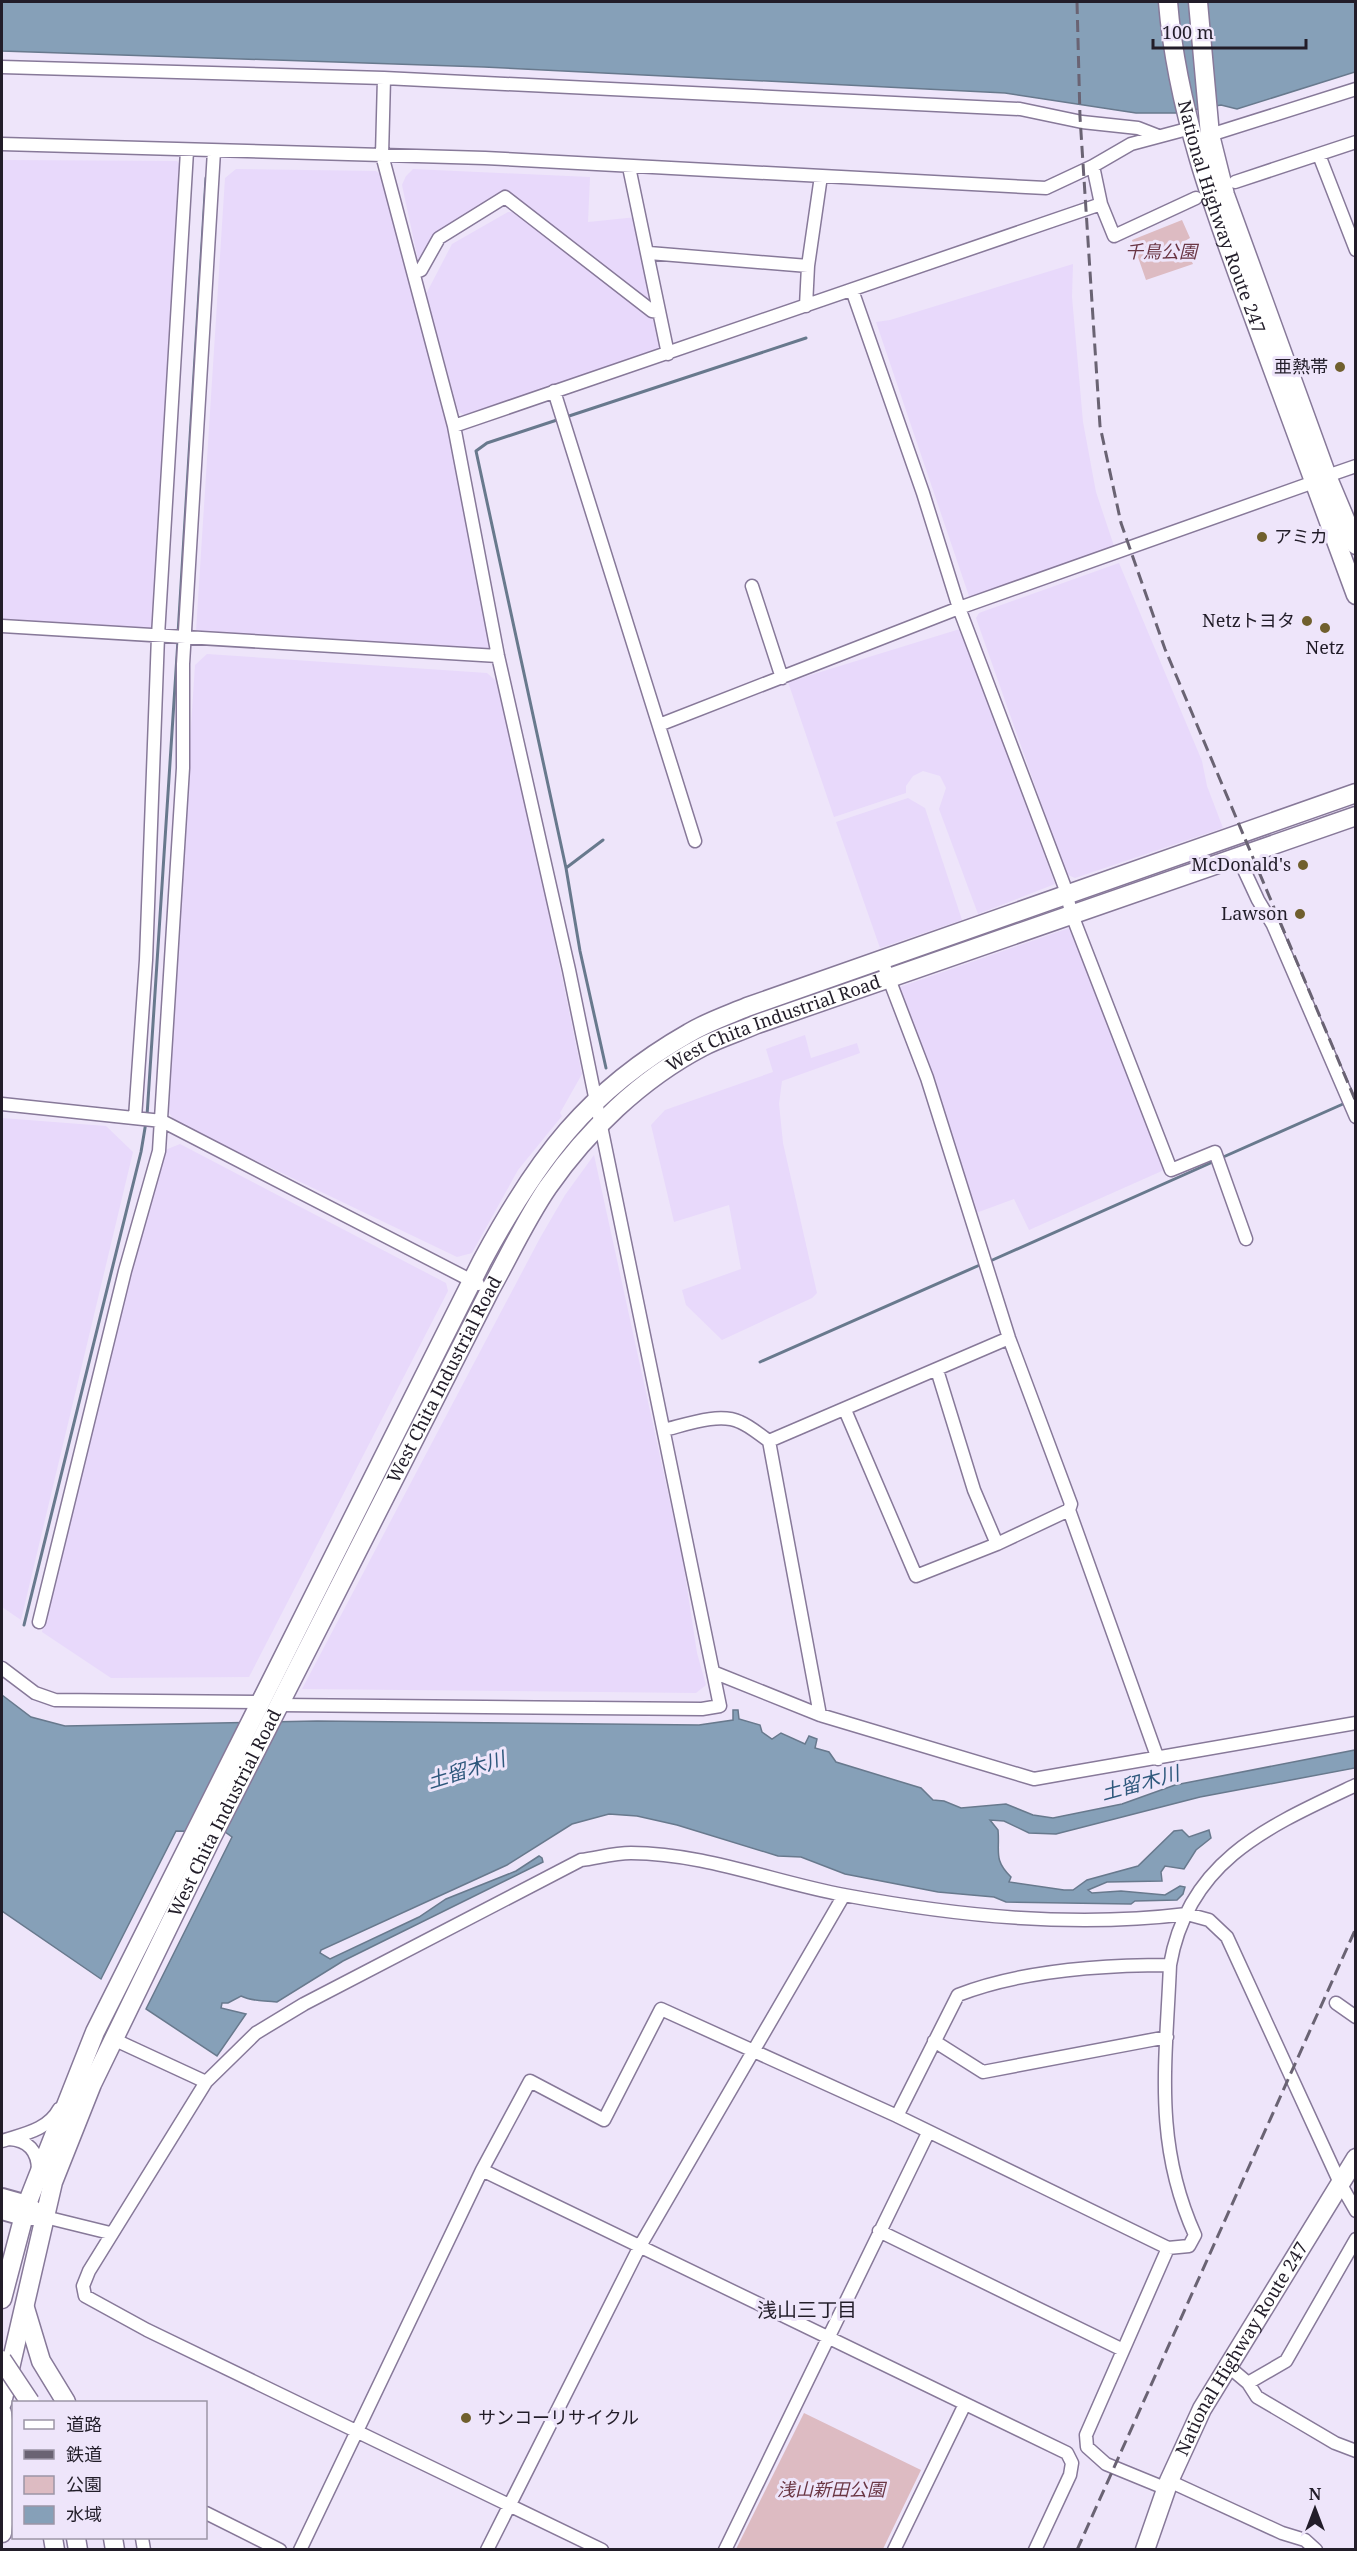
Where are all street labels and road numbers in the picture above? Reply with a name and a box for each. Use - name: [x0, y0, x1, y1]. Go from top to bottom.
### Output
- street label: National Highway Route 247: [1173, 98, 1271, 336]
- street label: West Chita Industrial Road: [661, 969, 884, 1076]
- street label: West Chita Industrial Road: [381, 1271, 506, 1487]
- street label: West Chita Industrial Road: [162, 1705, 286, 1921]
- street label: National Highway Route 247: [1169, 2237, 1313, 2459]

